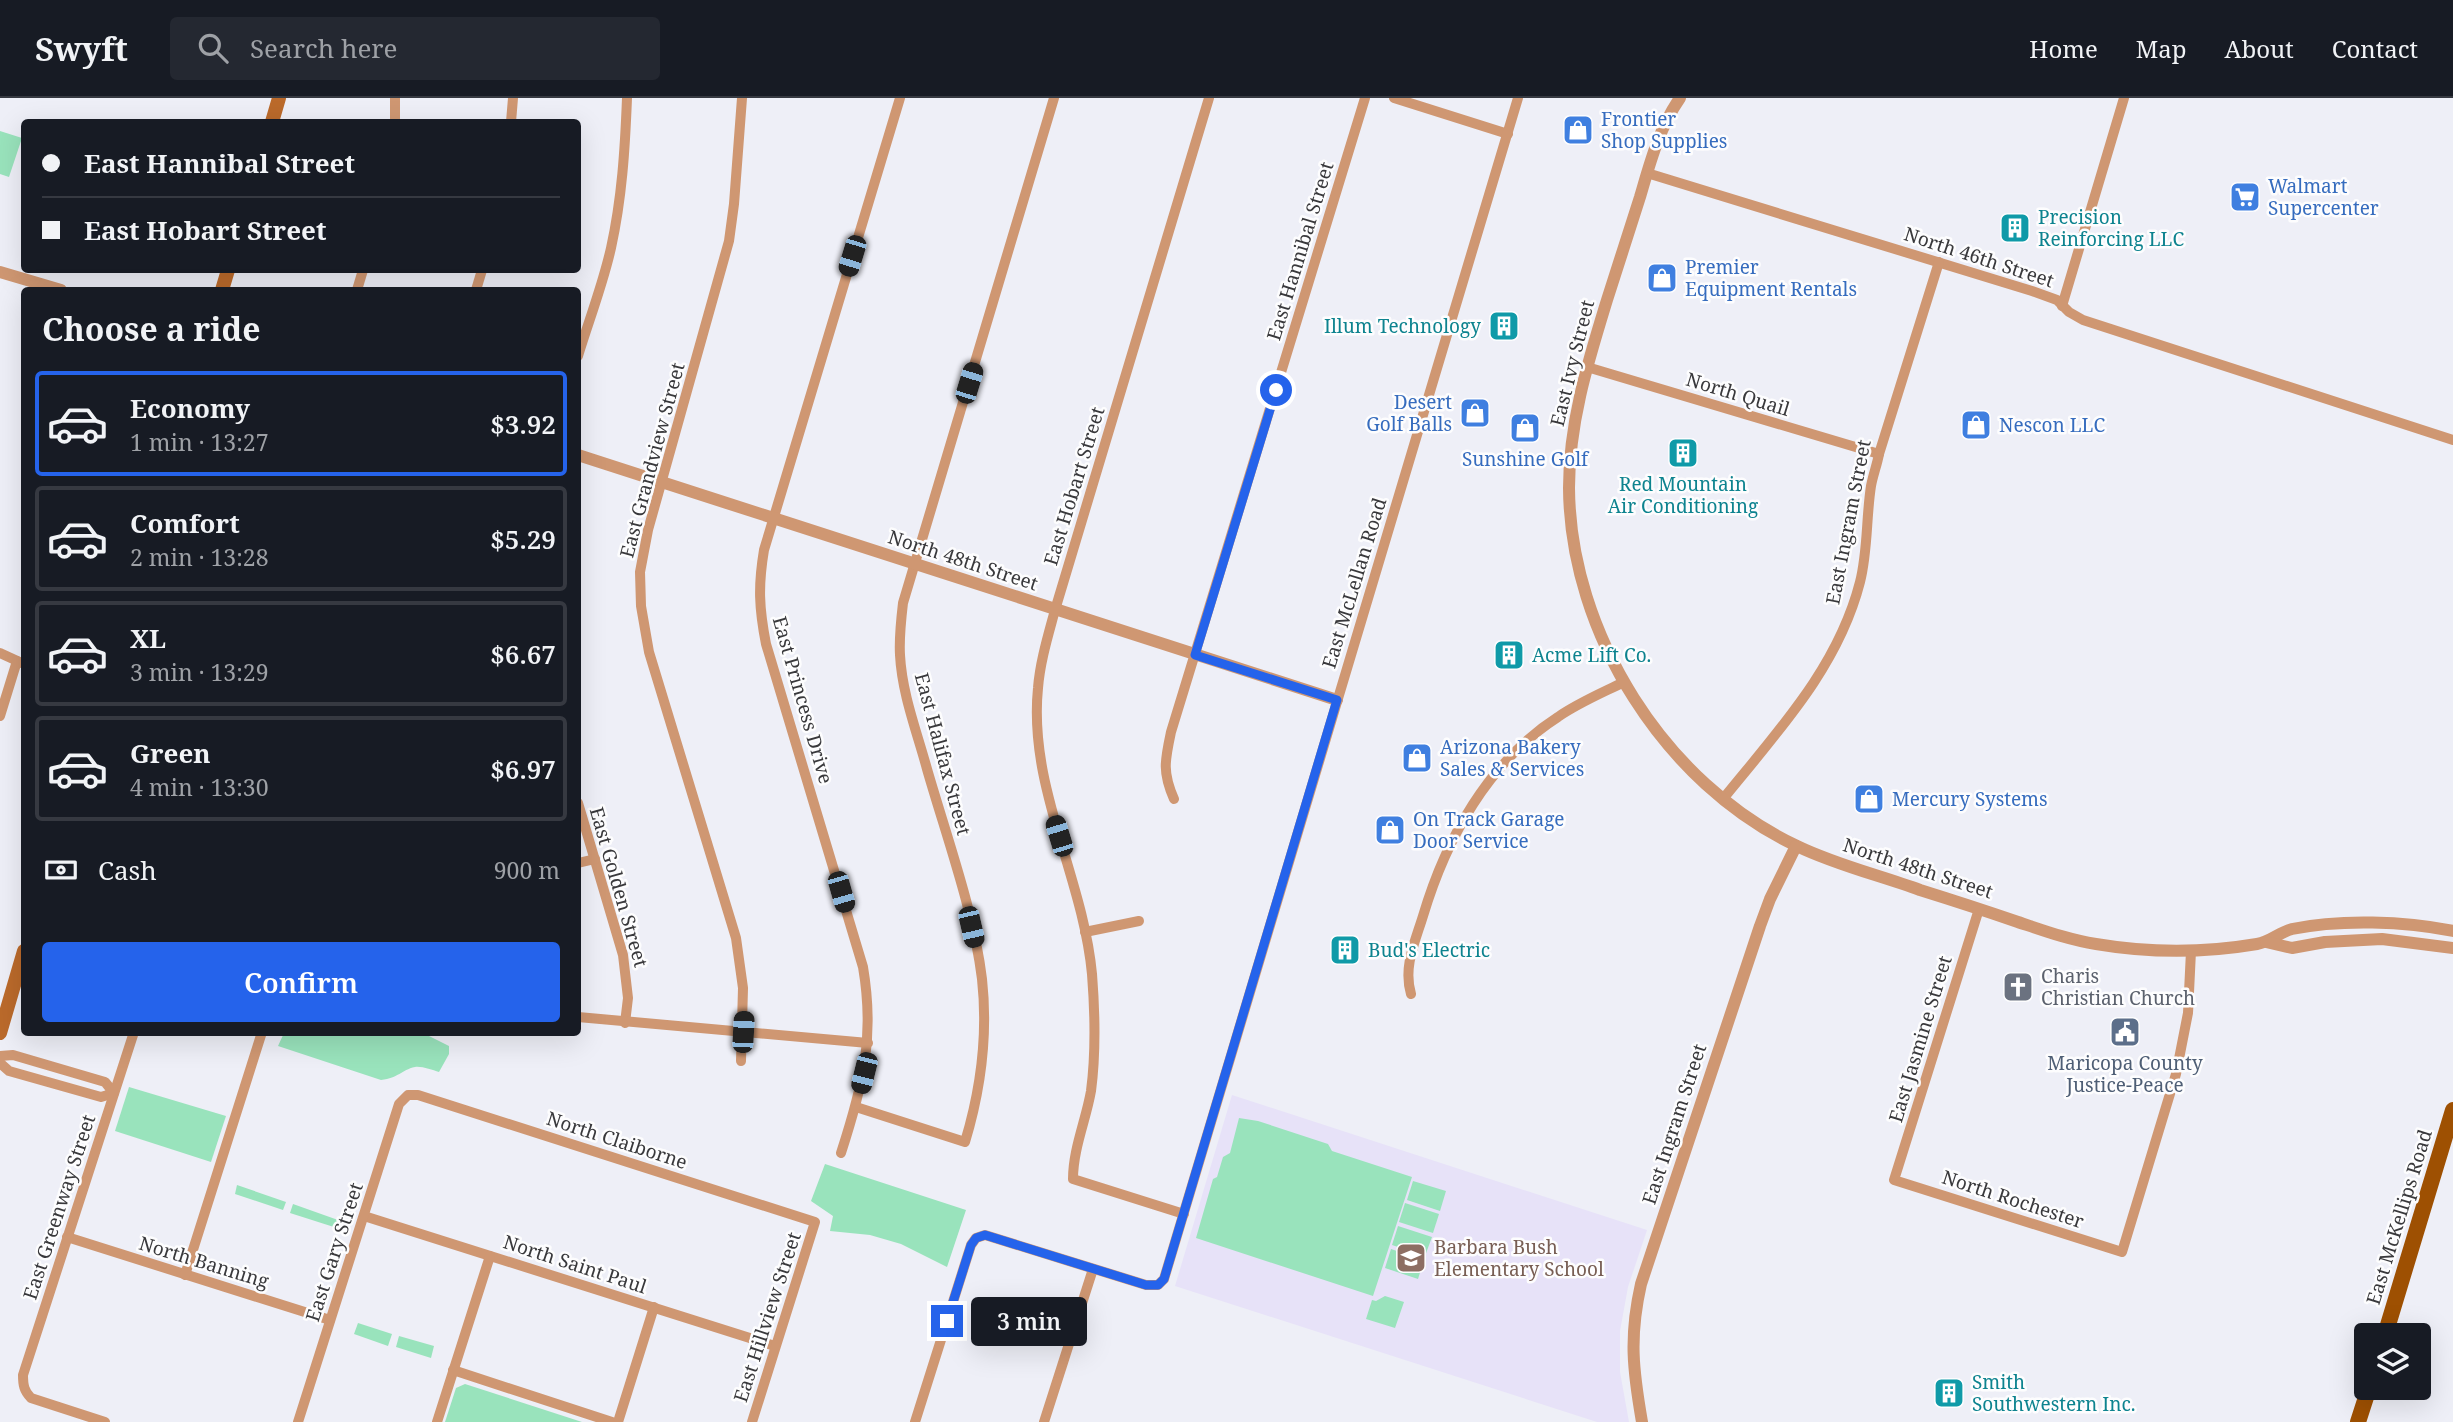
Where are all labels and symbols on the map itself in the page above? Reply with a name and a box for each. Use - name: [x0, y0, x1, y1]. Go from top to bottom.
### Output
- place label: Frontier Shop Supplies: [1601, 106, 1727, 154]
- shop icon: Frontier Shop Supplies: [1561, 113, 1595, 147]
- street label: East Hannibal Street: [1260, 158, 1340, 343]
- place label: Walmart Supercenter: [2268, 173, 2379, 221]
- supermarket icon: Walmart Supercenter: [2228, 180, 2262, 214]
- place label: Precision Reinforcing LLC: [2038, 204, 2184, 252]
- building icon: Precision Reinforcing LLC: [1998, 211, 2032, 245]
- street label: North 46th Street: [1901, 221, 2058, 294]
- car: [836, 233, 869, 279]
- place label: Premier Equipment Rentals: [1685, 254, 1857, 302]
- shop icon: Premier Equipment Rentals: [1645, 261, 1679, 295]
- street label: East Ivy Street: [1544, 297, 1600, 429]
- building icon: Illum Technology: [1487, 309, 1521, 343]
- place label: Illum Technology: [1324, 313, 1481, 339]
- street label: East Grandview Street: [613, 359, 691, 560]
- car: [953, 360, 986, 406]
- street label: North Quail: [1683, 366, 1793, 422]
- route start: [1260, 374, 1292, 406]
- place label: Desert Golf Balls: [1366, 389, 1452, 437]
- shop icon: Desert Golf Balls: [1458, 396, 1492, 430]
- street label: East Hobart Street: [1037, 403, 1111, 569]
- shop icon: Nescon LLC: [1959, 408, 1993, 442]
- shop icon: Sunshine Golf: [1508, 411, 1542, 445]
- place label: Nescon LLC: [1999, 412, 2105, 438]
- building icon: Red Mountain Air Conditioning: [1666, 436, 1700, 470]
- street label: East Ingram Street: [1819, 437, 1877, 607]
- place label: Sunshine Golf: [1462, 446, 1590, 472]
- place label: Red Mountain Air Conditioning: [1608, 471, 1758, 519]
- street label: East McLellan Road: [1316, 494, 1392, 672]
- street label: North 48th Street: [885, 524, 1042, 597]
- street label: East Princess Drive: [767, 613, 839, 787]
- building icon: Acme Lift Co.: [1492, 638, 1526, 672]
- place label: Acme Lift Co.: [1532, 642, 1651, 668]
- street label: East Halifax Street: [909, 670, 977, 838]
- place label: Arizona Bakery Sales & Services: [1440, 734, 1584, 782]
- shop icon: Arizona Bakery Sales & Services: [1400, 741, 1434, 775]
- shop icon: Mercury Systems: [1852, 782, 1886, 816]
- place label: Mercury Systems: [1892, 786, 2048, 812]
- street label: East Golden Street: [584, 804, 654, 970]
- place label: On Track Garage Door Service: [1413, 806, 1565, 854]
- car: [1043, 813, 1076, 859]
- shop icon: On Track Garage Door Service: [1373, 813, 1407, 847]
- street label: North 48th Street: [1840, 832, 1997, 905]
- car: [826, 869, 857, 915]
- car: [957, 904, 986, 950]
- building icon: Bud's Electric: [1328, 933, 1362, 967]
- place label: Bud's Electric: [1368, 937, 1490, 963]
- street label: East Jasmine Street: [1882, 952, 1958, 1126]
- place label: Charis Christian Church: [2041, 963, 2195, 1011]
- church icon: Charis Christian Church: [2001, 970, 2035, 1004]
- car: [732, 1010, 755, 1054]
- public building icon: Maricopa County Justice-Peace: [2108, 1015, 2142, 1049]
- street label: East Ingram Street: [1636, 1040, 1712, 1208]
- car: [849, 1050, 880, 1096]
- place label: Maricopa County Justice-Peace: [2047, 1050, 2203, 1098]
- street label: North Claiborne: [543, 1105, 691, 1175]
- street label: East Greenway Street: [17, 1111, 101, 1303]
- street label: East McKellips Road: [2360, 1126, 2438, 1308]
- street label: North Rochester: [1939, 1164, 2087, 1234]
- street label: East Gary Street: [299, 1179, 369, 1325]
- street label: East Hillview Street: [727, 1228, 807, 1405]
- street label: North Saint Paul: [500, 1229, 650, 1299]
- street label: North Banning: [136, 1230, 272, 1294]
- place label: Barbara Bush Elementary School: [1434, 1234, 1604, 1282]
- school or university icon: Barbara Bush Elementary School: [1394, 1241, 1428, 1275]
- callout: 3 min: [972, 1296, 1087, 1346]
- route end: [931, 1305, 963, 1337]
- place label: Smith Southwestern Inc.: [1972, 1369, 2136, 1417]
- building icon: Smith Southwestern Inc.: [1932, 1376, 1966, 1410]

